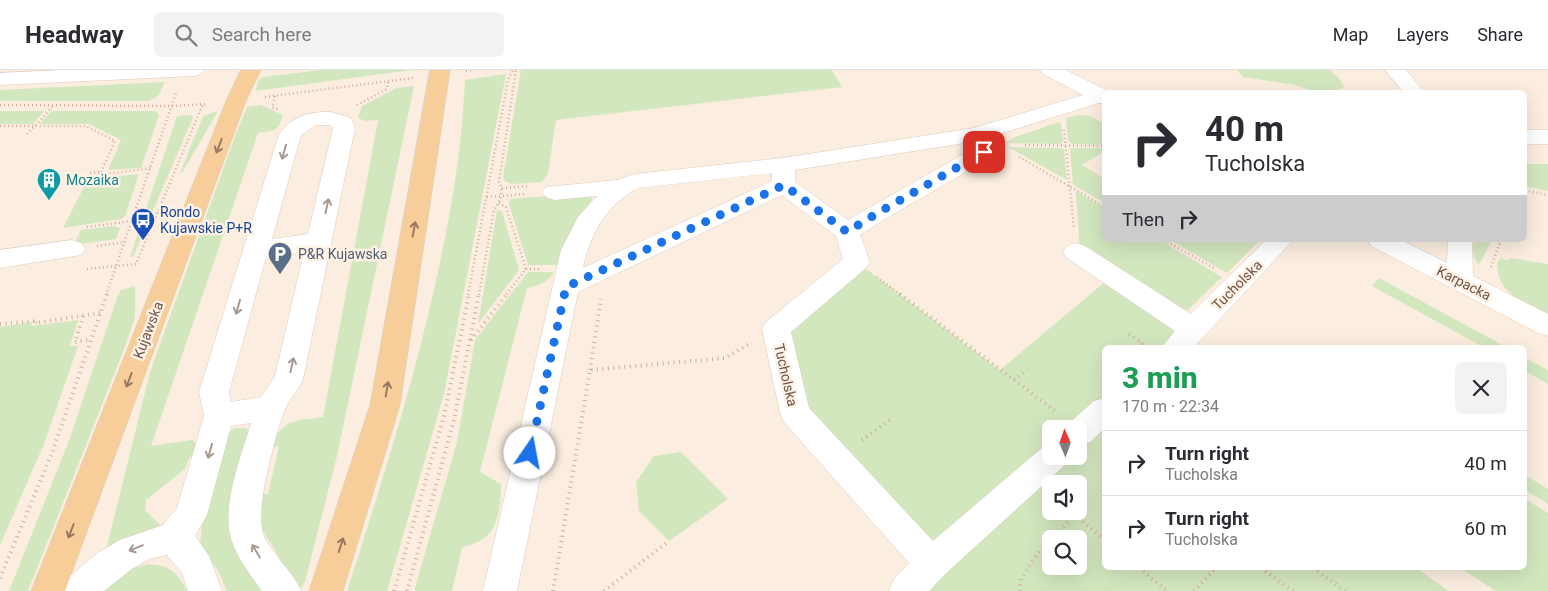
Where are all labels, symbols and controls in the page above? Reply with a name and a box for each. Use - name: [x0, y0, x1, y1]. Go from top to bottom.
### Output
- search box: [154, 12, 504, 57]
- text: Headway: [25, 21, 124, 49]
- icon: search: [172, 21, 200, 49]
- text: Search here: [212, 23, 312, 46]
- text: Map: [1333, 24, 1368, 45]
- text: Layers: [1396, 24, 1449, 45]
- text: Share: [1477, 24, 1523, 45]
- text: 40 m: [1205, 109, 1284, 150]
- icon: right: [1122, 110, 1187, 175]
- pin: [963, 131, 1005, 173]
- one-way arrow: [214, 138, 223, 153]
- icon: arrive: [970, 138, 998, 166]
- one-way arrow: [279, 143, 289, 159]
- text: Tucholska: [1205, 151, 1305, 176]
- building icon: Mozaika: [36, 167, 62, 201]
- place label: Mozaika: [66, 172, 119, 188]
- one-way arrow: [323, 199, 332, 215]
- place label: Rondo Kujawskie P+R: [160, 204, 252, 236]
- icon: right: [1174, 205, 1202, 233]
- bus stop icon: Rondo Kujawskie P+R: [130, 207, 156, 241]
- text: Then: [1122, 208, 1164, 231]
- one-way arrow: [410, 221, 420, 237]
- parking icon: P&R Kujawska: [267, 241, 293, 275]
- place label: P&R Kujawska: [298, 246, 387, 262]
- street label: Tucholska: [1209, 257, 1265, 313]
- street label: Karpacka: [1434, 263, 1494, 303]
- street label: Kujawska: [130, 299, 166, 361]
- one-way arrow: [233, 299, 243, 315]
- street label: Tucholska: [771, 342, 801, 408]
- one-way arrow: [288, 358, 298, 374]
- text: 3 min: [1122, 360, 1198, 395]
- button: close: [1455, 362, 1507, 414]
- one-way arrow: [124, 371, 133, 387]
- one-way arrow: [383, 381, 393, 397]
- text: 170 m · 22:34: [1122, 397, 1219, 416]
- north arrow: [1042, 420, 1088, 465]
- map controls: [1042, 420, 1087, 575]
- position arrow: [503, 426, 555, 478]
- one-way arrow: [205, 442, 214, 458]
- text: Turn right: [1165, 442, 1249, 465]
- icon: right: [1122, 449, 1150, 477]
- text: 40 m: [1464, 452, 1507, 475]
- text: Tucholska: [1165, 465, 1238, 484]
- button: sound: [1042, 475, 1087, 520]
- text: Turn right: [1165, 507, 1249, 530]
- icon: right: [1122, 514, 1150, 542]
- text: 60 m: [1464, 517, 1507, 540]
- one-way arrow: [66, 523, 75, 538]
- button: search: [1042, 530, 1087, 575]
- text: Tucholska: [1165, 530, 1238, 549]
- one-way arrow: [336, 537, 346, 553]
- one-way arrow: [129, 544, 145, 553]
- one-way arrow: [251, 544, 261, 558]

